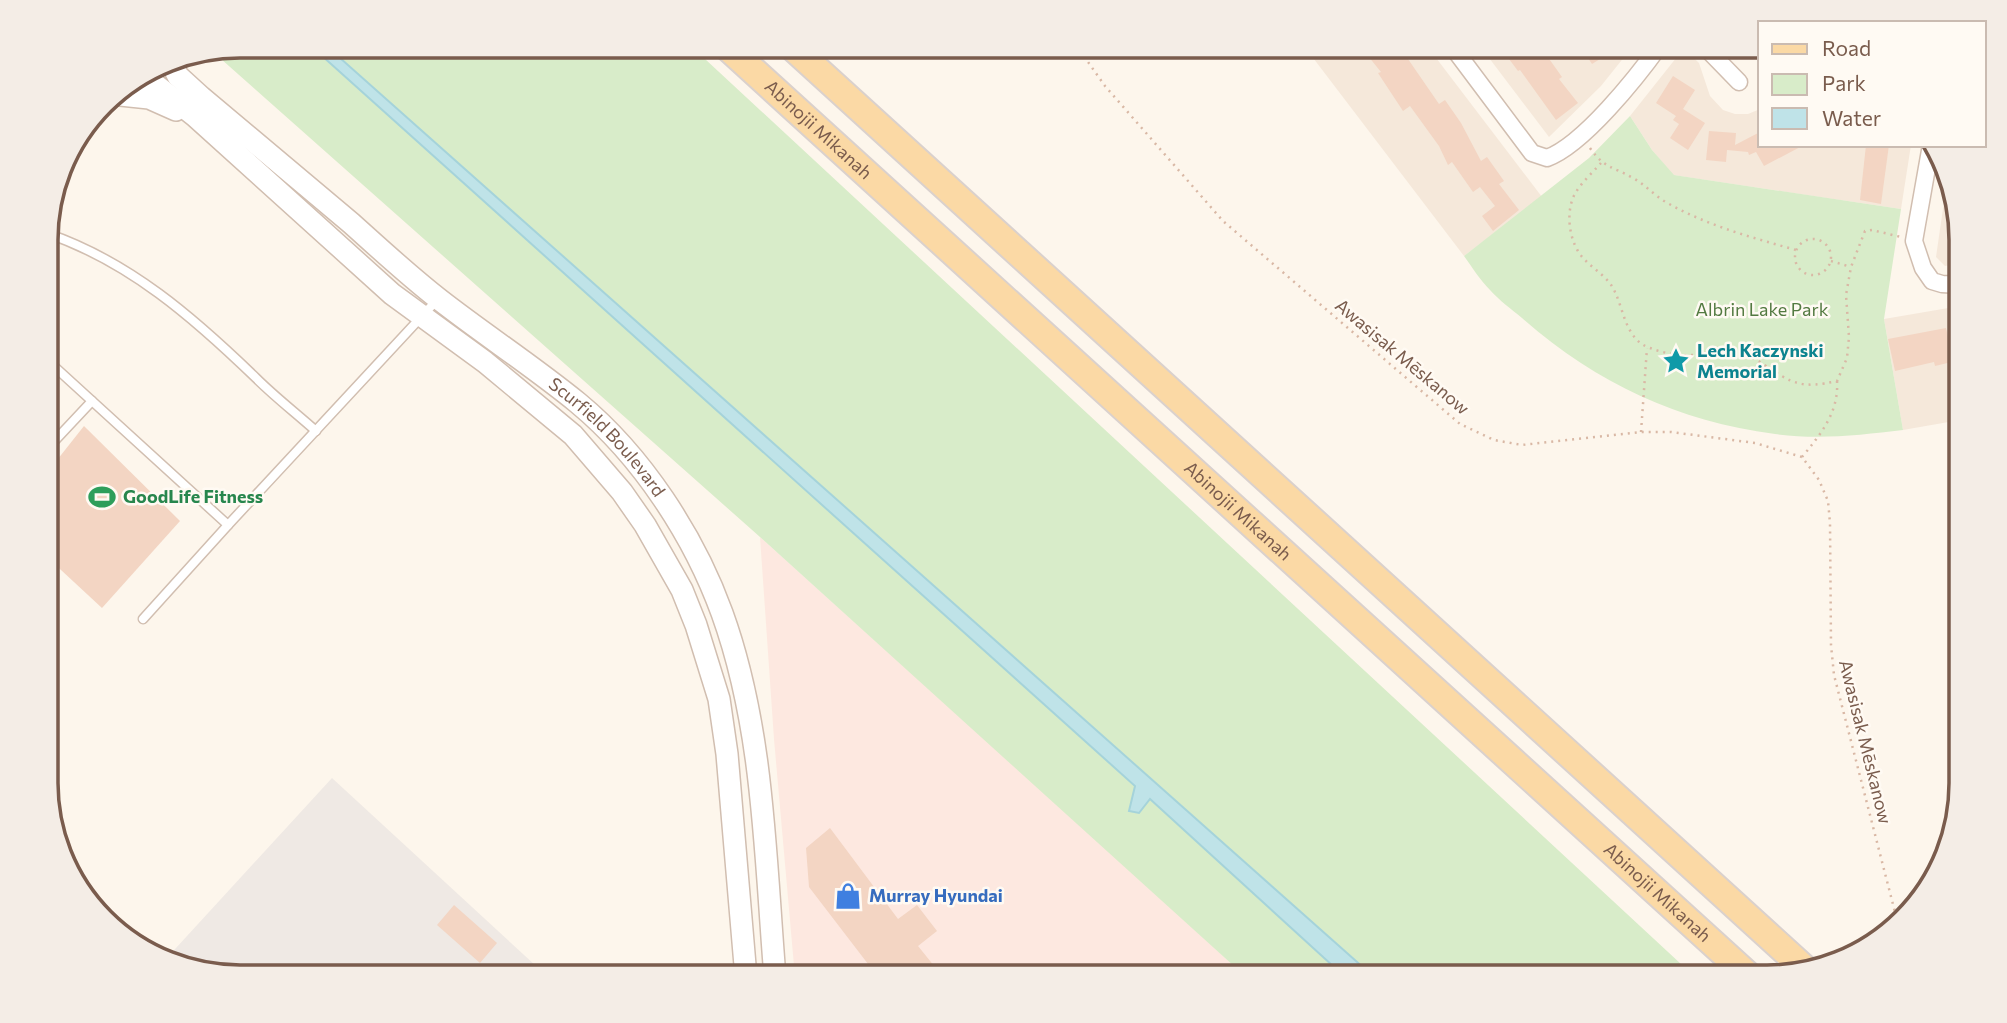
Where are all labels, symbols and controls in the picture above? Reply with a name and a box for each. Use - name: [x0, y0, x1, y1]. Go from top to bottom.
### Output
- legend: [1758, 21, 1986, 147]
- text: Road: [1822, 35, 1871, 60]
- text: Park: [1822, 70, 1866, 95]
- street label: Abinojii Mikanah: [761, 75, 877, 183]
- text: Water: [1822, 105, 1881, 130]
- street label: Awasisak Mēskanow: [1331, 294, 1474, 419]
- park label: Albrin Lake Park: [1696, 298, 1829, 320]
- place label: Lech Kaczynski Memorial: [1697, 339, 1824, 382]
- place icon: Lech Kaczynski Memorial: [1661, 346, 1691, 376]
- street label: Scurfield Boulevard: [545, 372, 671, 501]
- street label: Abinojii Mikanah: [1180, 456, 1297, 565]
- sports icon: GoodLife Fitness: [87, 482, 117, 512]
- place label: GoodLife Fitness: [123, 485, 263, 507]
- street label: Awasisak Mēskanow: [1835, 657, 1897, 826]
- street label: Abinojii Mikanah: [1600, 838, 1716, 946]
- shop icon: Murray Hyundai: [833, 881, 863, 911]
- place label: Murray Hyundai: [869, 884, 1003, 906]

